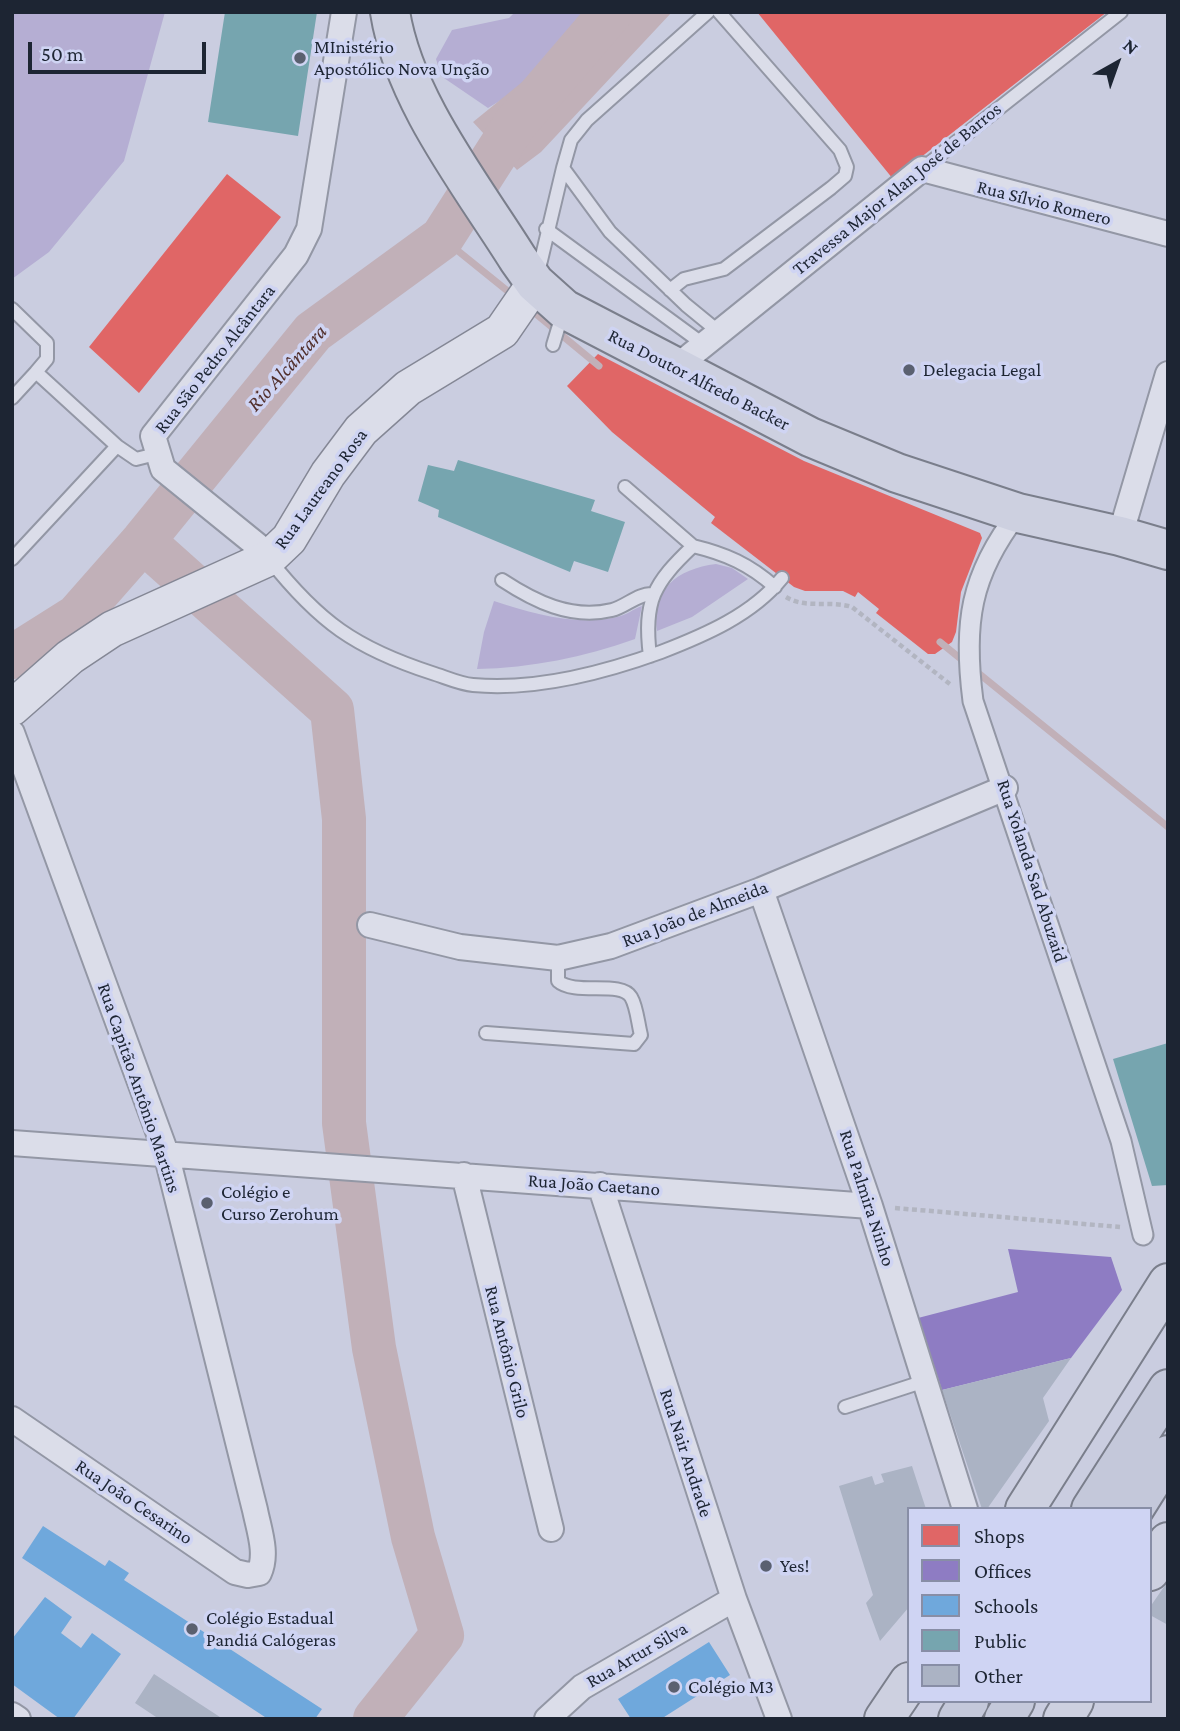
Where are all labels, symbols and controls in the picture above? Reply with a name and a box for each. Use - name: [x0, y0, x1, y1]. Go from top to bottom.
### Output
- scale bar: [32, 28, 210, 72]
- north arrow: [1082, 28, 1152, 98]
- text: N: [1119, 34, 1143, 59]
- place label: MInistério Apostólico Nova Unção: [314, 36, 489, 80]
- text: 50 m: [41, 42, 84, 66]
- marker: MInistério Apostólico Nova Unção: [292, 50, 308, 66]
- street label: Travessa Major Alan José de Barros: [788, 98, 1006, 280]
- street label: Rua Sílvio Romero: [975, 175, 1113, 231]
- street label: Rua São Pedro Alcântara: [150, 280, 280, 438]
- water label: Rio Alcântara: [242, 319, 332, 417]
- street label: Rua Doutor Alfredo Backer: [604, 324, 794, 436]
- place label: Delegacia Legal: [923, 359, 1041, 381]
- marker: Delegacia Legal: [901, 362, 917, 378]
- street label: Rua Laureano Rosa: [270, 424, 372, 554]
- street label: Rua Yolanda Sad Abuzaid: [992, 777, 1072, 965]
- street label: Rua João de Almeida: [619, 876, 771, 952]
- street label: Rua Capitão Antônio Martins: [92, 980, 186, 1196]
- street label: Rua Palmira Ninho: [834, 1127, 900, 1269]
- street label: Rua João Caetano: [527, 1169, 661, 1201]
- place label: Colégio e Curso Zerohum: [221, 1181, 339, 1225]
- marker: Colégio e Curso Zerohum: [199, 1195, 215, 1211]
- street label: Rua Antônio Grilo: [480, 1283, 534, 1421]
- street label: Rua Nair Andrade: [654, 1386, 718, 1520]
- street label: Rua João Cesarino: [71, 1454, 197, 1550]
- legend: [907, 1507, 1152, 1703]
- text: Shops: [974, 1524, 1025, 1548]
- place label: Yes!: [780, 1555, 810, 1577]
- marker: Yes!: [758, 1558, 774, 1574]
- text: Offices: [974, 1559, 1032, 1583]
- text: Schools: [974, 1594, 1038, 1618]
- place label: Colégio Estadual Pandiá Calógeras: [206, 1607, 336, 1651]
- street label: Rua Artur Silva: [582, 1617, 692, 1693]
- marker: Colégio Estadual Pandiá Calógeras: [184, 1621, 200, 1637]
- text: Public: [974, 1629, 1026, 1653]
- text: Other: [974, 1664, 1023, 1688]
- place label: Colégio M3: [688, 1676, 774, 1698]
- marker: Colégio M3: [666, 1679, 682, 1695]

